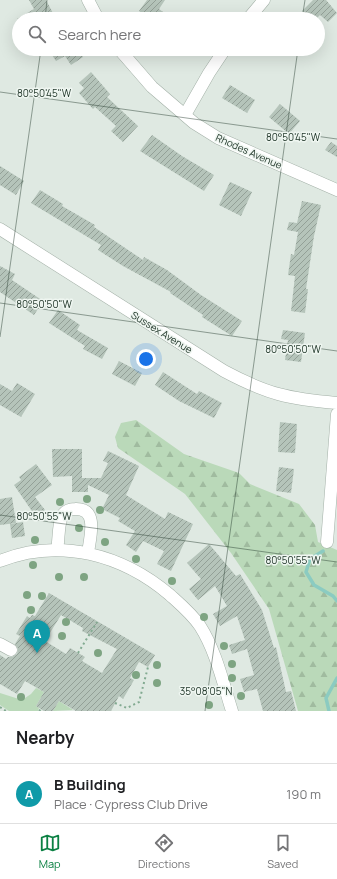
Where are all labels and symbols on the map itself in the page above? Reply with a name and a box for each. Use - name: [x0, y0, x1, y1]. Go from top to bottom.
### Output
- text: 80°50'45"W: [17, 86, 72, 100]
- street label: Rhodes Avenue: [214, 130, 285, 172]
- text: 80°50'45"W: [266, 130, 321, 144]
- text: 80°50'50"W: [16, 297, 72, 311]
- street label: Sussex Avenue: [129, 308, 195, 356]
- text: 80°50'50"W: [265, 342, 321, 356]
- your location: [136, 349, 156, 369]
- text: 80°50'55"W: [16, 509, 72, 523]
- text: 80°50'55"W: [265, 553, 321, 567]
- pin: A: [24, 620, 50, 653]
- text: 35°08'05"N: [180, 684, 232, 698]

